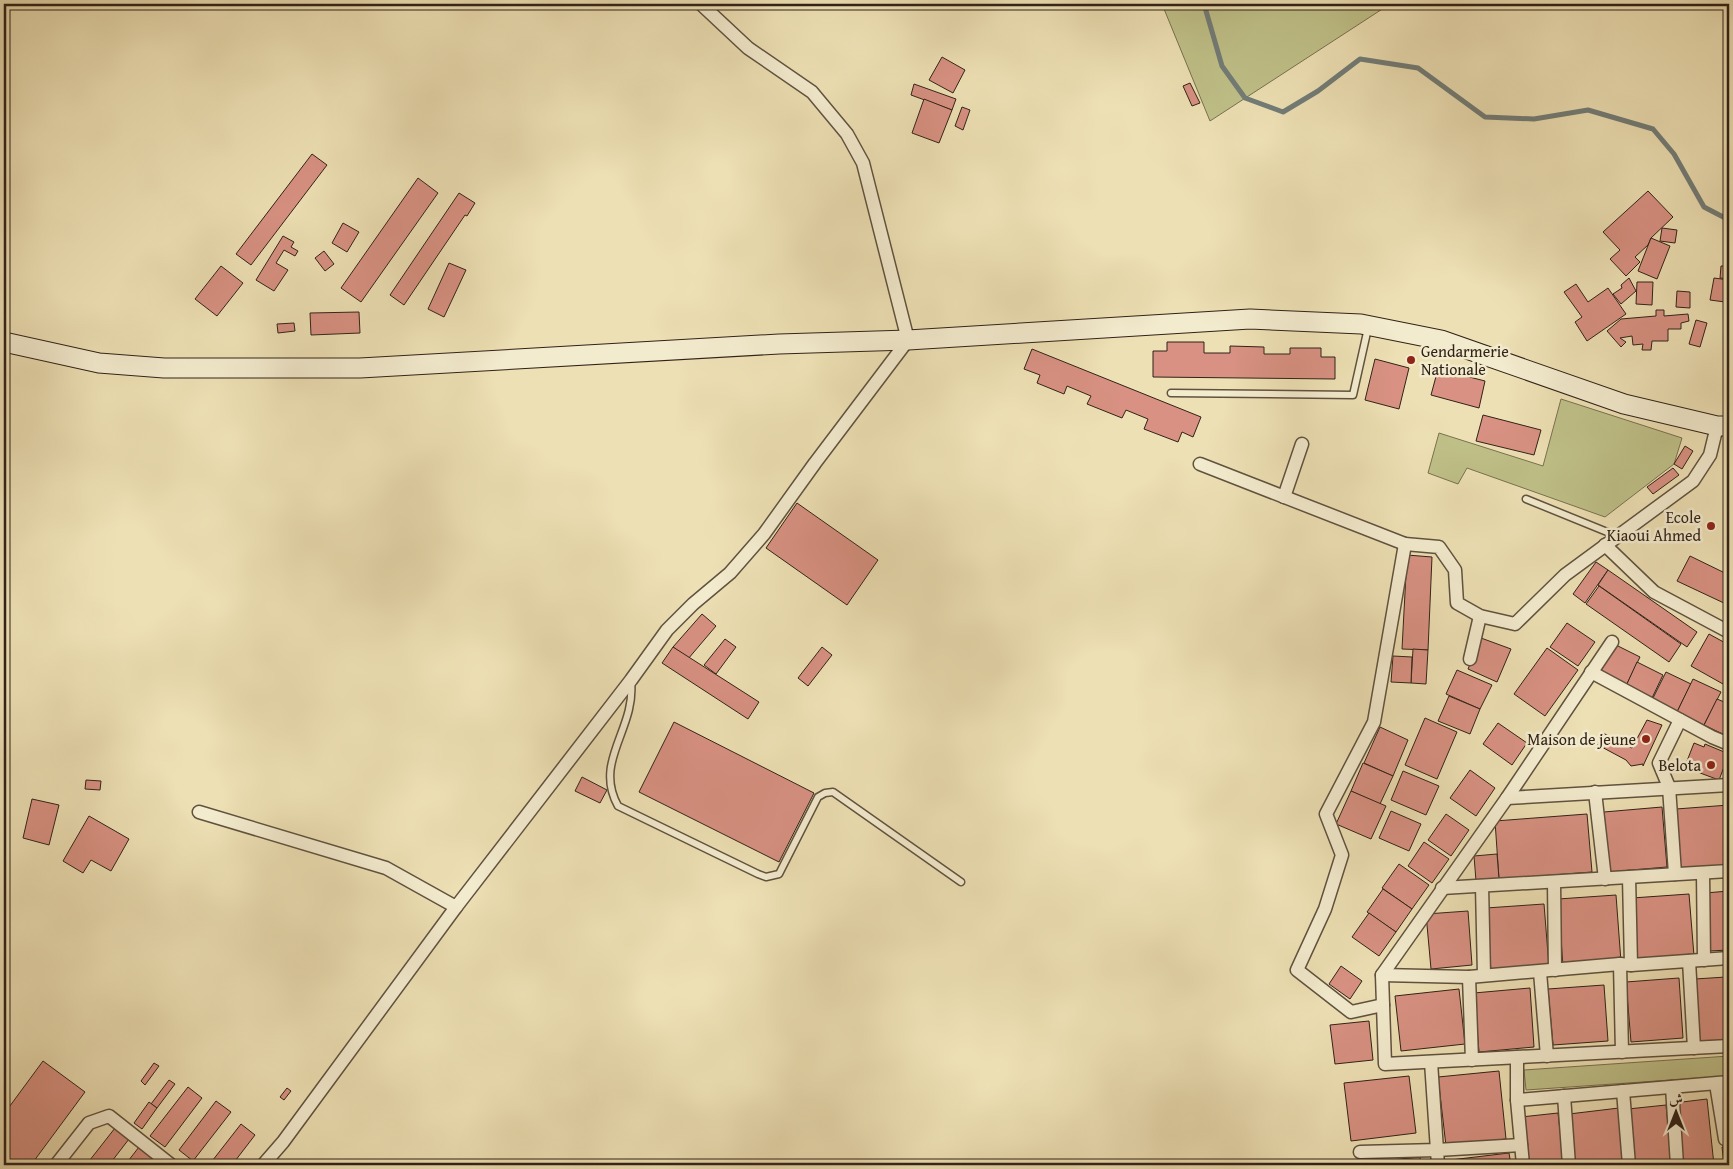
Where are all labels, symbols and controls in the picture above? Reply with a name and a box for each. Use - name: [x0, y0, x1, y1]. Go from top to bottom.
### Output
- place label: Gendarmerie Nationale: [1421, 339, 1509, 381]
- marker: Gendarmerie Nationale: [1405, 354, 1417, 366]
- place label: Ecole Kiaoui Ahmed: [1607, 505, 1701, 547]
- marker: Ecole Kiaoui Ahmed: [1705, 520, 1717, 532]
- place label: Maison de jeune: [1527, 727, 1636, 751]
- marker: Maison de jeune: [1640, 733, 1652, 745]
- place label: Belota: [1659, 753, 1701, 777]
- marker: Belota: [1705, 759, 1717, 771]
- north arrow: [1650, 1086, 1700, 1136]
- text: ش: [1669, 1089, 1683, 1109]

